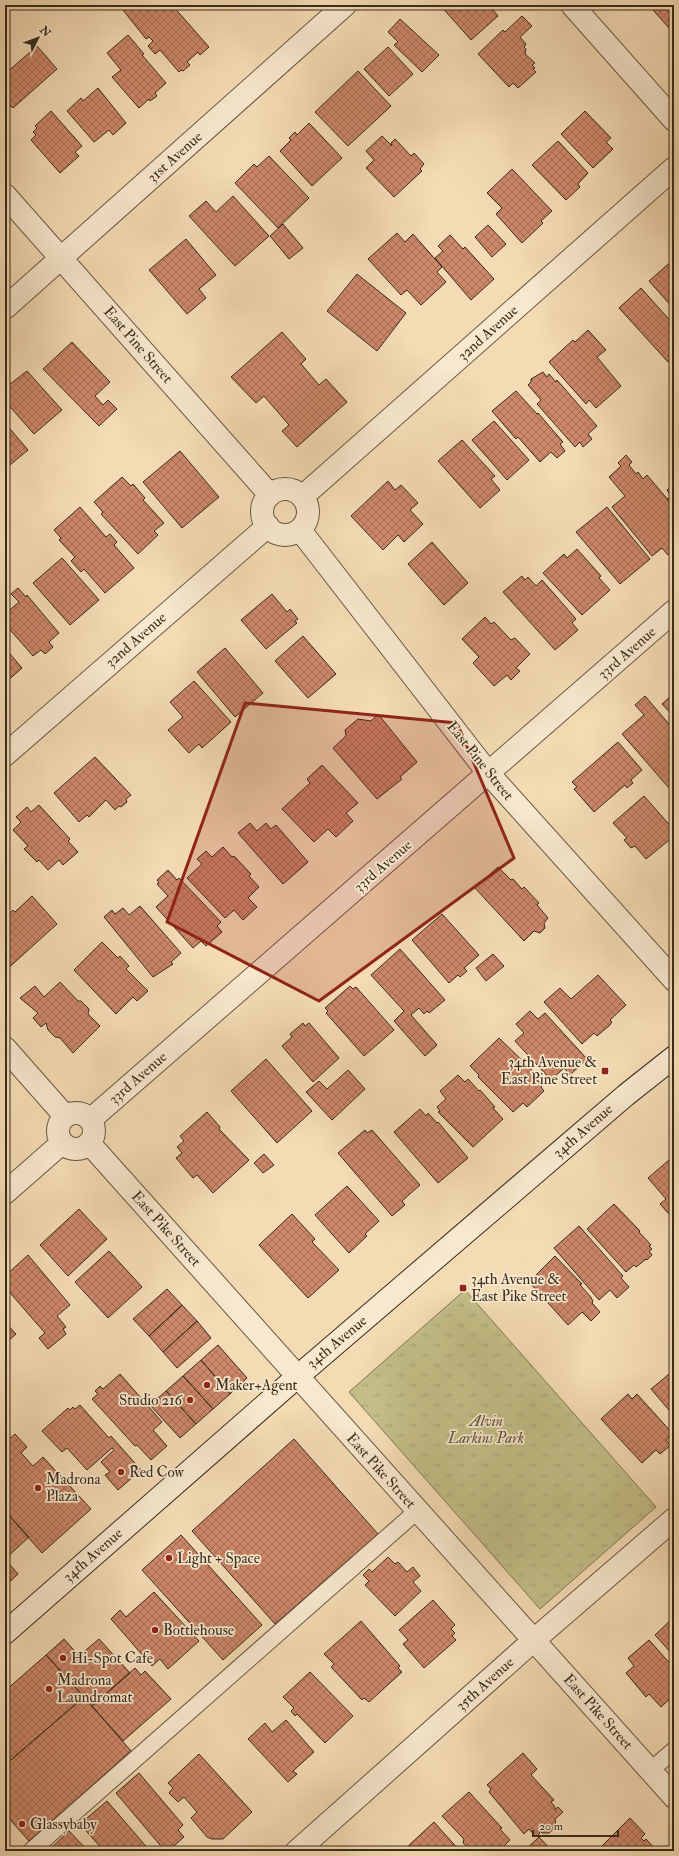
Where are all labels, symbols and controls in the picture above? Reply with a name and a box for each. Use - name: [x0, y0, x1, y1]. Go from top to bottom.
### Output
- north arrow: [18, 18, 58, 58]
- text: N: [36, 23, 54, 41]
- street label: 31st Avenue: [143, 127, 207, 187]
- street label: 32nd Avenue: [454, 301, 522, 365]
- street label: East Pine Street: [99, 302, 177, 388]
- street label: 32nd Avenue: [101, 608, 171, 672]
- street label: 33rd Avenue: [594, 623, 660, 683]
- street label: East Pine Street: [442, 718, 518, 804]
- street label: 33rd Avenue: [350, 836, 416, 896]
- street label: 33rd Avenue: [105, 1048, 171, 1108]
- place label: 34th Avenue & East Pine Street: [501, 1053, 597, 1089]
- marker: 34th Avenue & East Pine Street: [600, 1066, 610, 1076]
- street label: 34th Avenue: [549, 1100, 617, 1162]
- street label: East Pike Street: [127, 1187, 205, 1271]
- place label: 34th Avenue & East Pike Street: [471, 1270, 566, 1306]
- marker: 34th Avenue & East Pike Street: [458, 1283, 468, 1293]
- street label: 34th Avenue: [303, 1311, 371, 1373]
- place label: Maker+Agent: [215, 1376, 298, 1395]
- marker: Maker+Agent: [202, 1380, 212, 1390]
- place label: Studio 216: [119, 1391, 183, 1410]
- marker: Studio 216: [185, 1395, 195, 1405]
- park label: Alvin Larkins Park: [447, 1412, 524, 1448]
- street label: East Pike Street: [342, 1429, 420, 1513]
- place label: Red Cow: [129, 1463, 185, 1482]
- marker: Red Cow: [116, 1467, 126, 1477]
- place label: Madrona Plaza: [46, 1470, 101, 1506]
- marker: Madrona Plaza: [33, 1483, 43, 1493]
- street label: 34th Avenue: [59, 1524, 127, 1586]
- place label: Light + Space: [177, 1549, 260, 1569]
- marker: Light + Space: [164, 1553, 174, 1563]
- place label: Bottlehouse: [163, 1621, 234, 1640]
- marker: Bottlehouse: [150, 1625, 160, 1635]
- place label: Hi-Spot Cafe: [71, 1649, 153, 1669]
- marker: Hi-Spot Cafe: [58, 1653, 68, 1663]
- street label: 35th Avenue: [452, 1653, 518, 1715]
- street label: East Pike Street: [559, 1670, 637, 1754]
- place label: Madrona Laundromat: [57, 1671, 132, 1707]
- marker: Madrona Laundromat: [44, 1684, 54, 1694]
- scale bar: [533, 1812, 618, 1838]
- place label: Glassybaby: [30, 1815, 97, 1834]
- marker: Glassybaby: [17, 1819, 27, 1829]
- text: 20 m: [539, 1819, 564, 1834]

